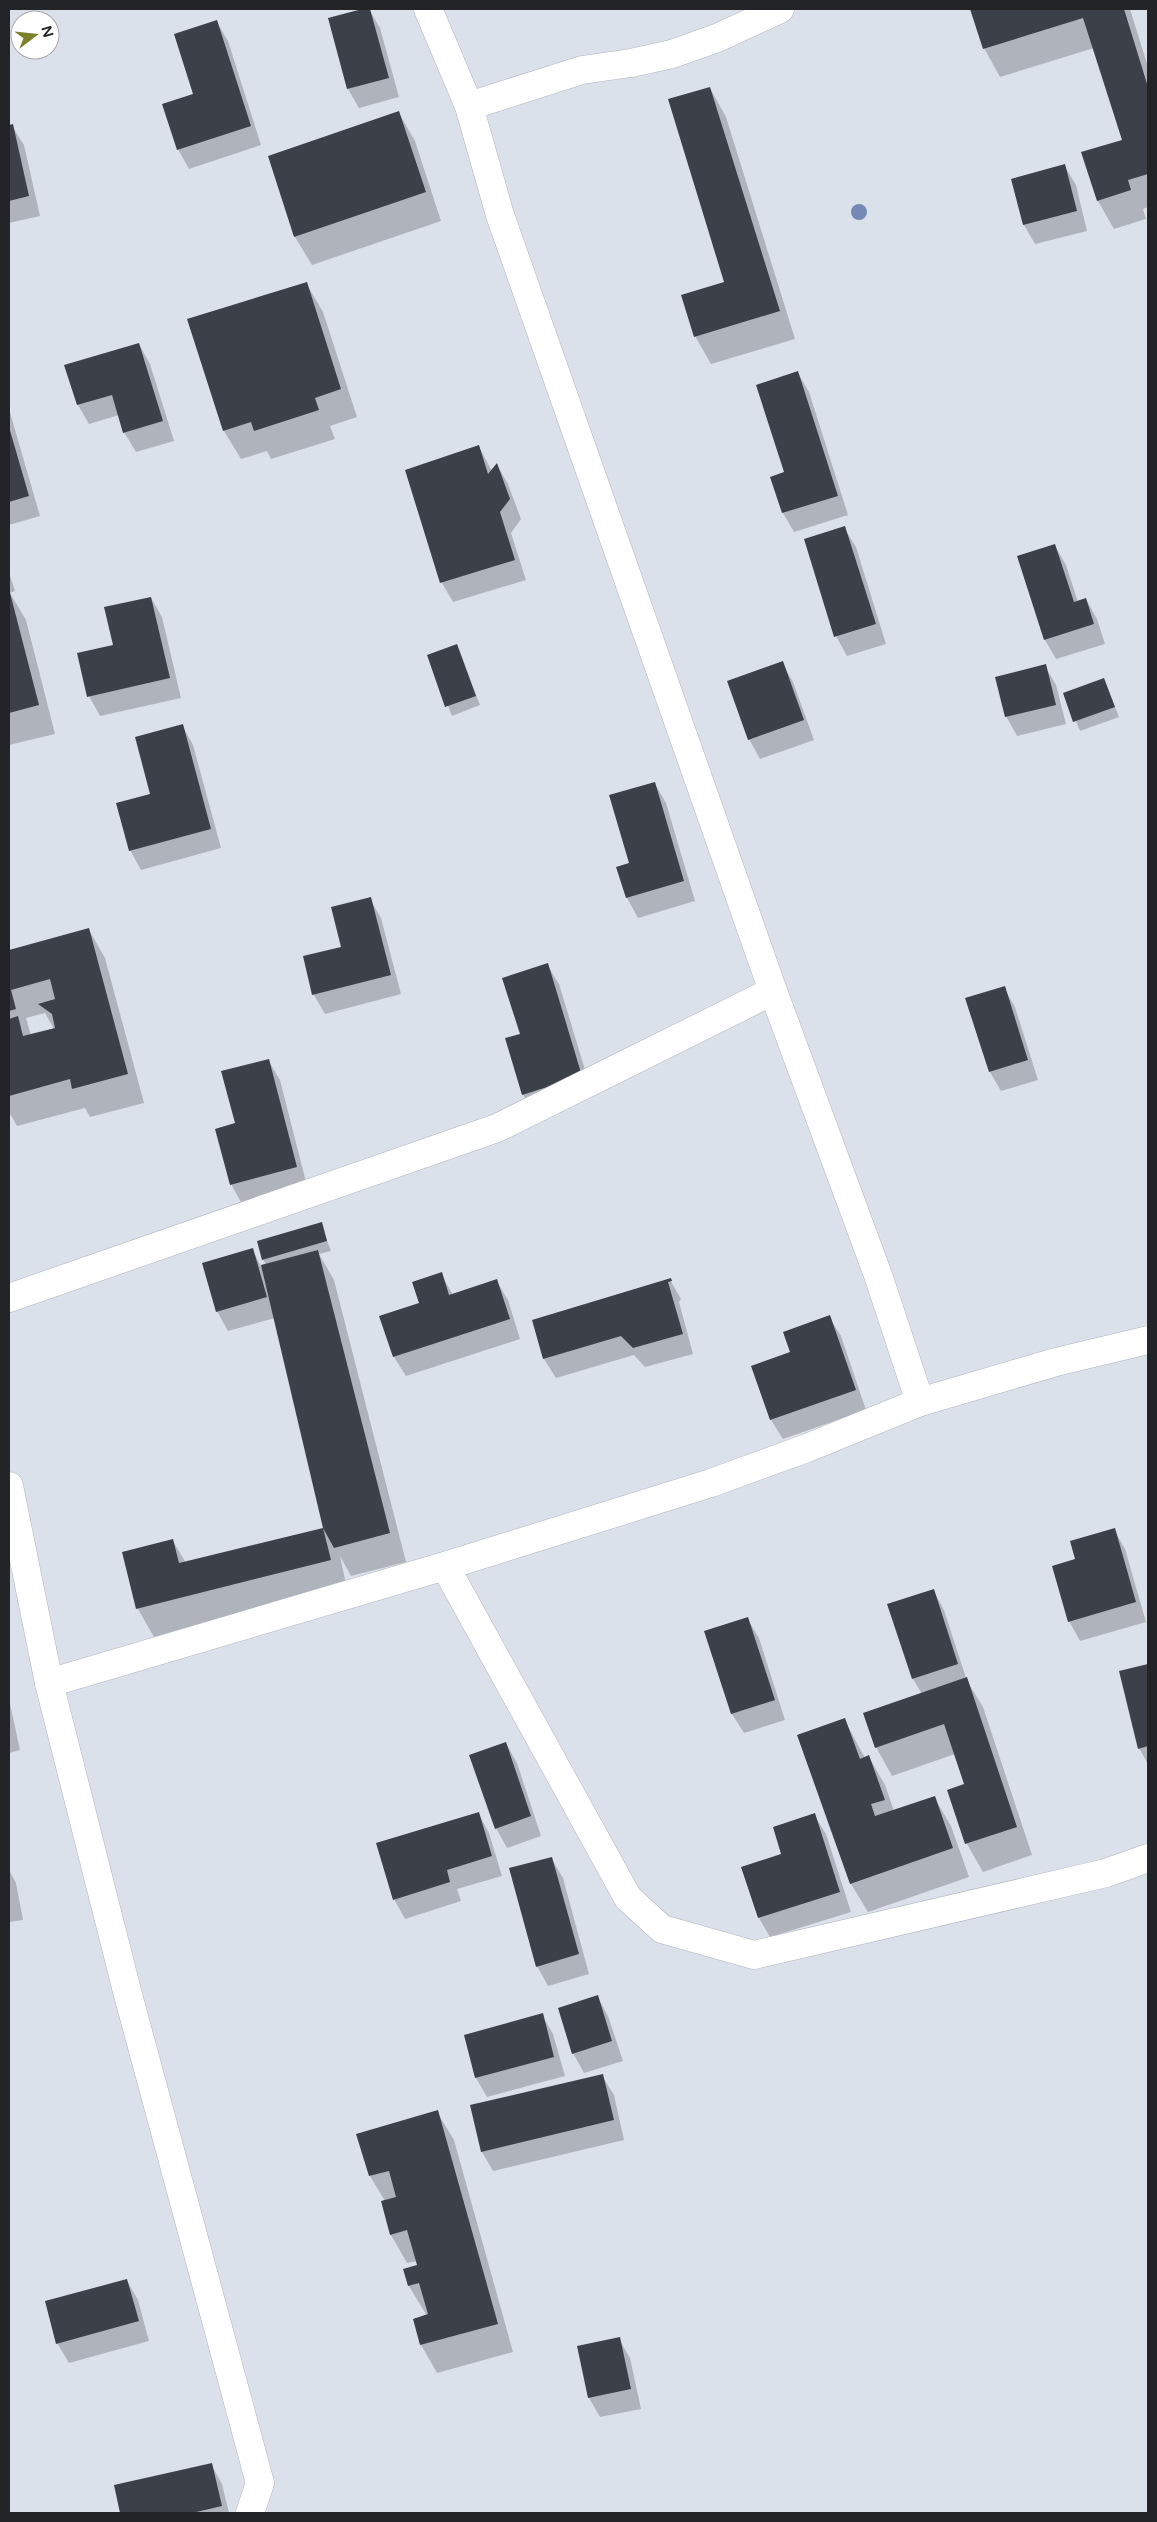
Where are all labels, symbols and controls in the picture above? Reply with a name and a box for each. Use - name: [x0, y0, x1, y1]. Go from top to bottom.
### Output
- north arrow: [10, 10, 60, 60]
- text: N: [37, 24, 57, 39]

